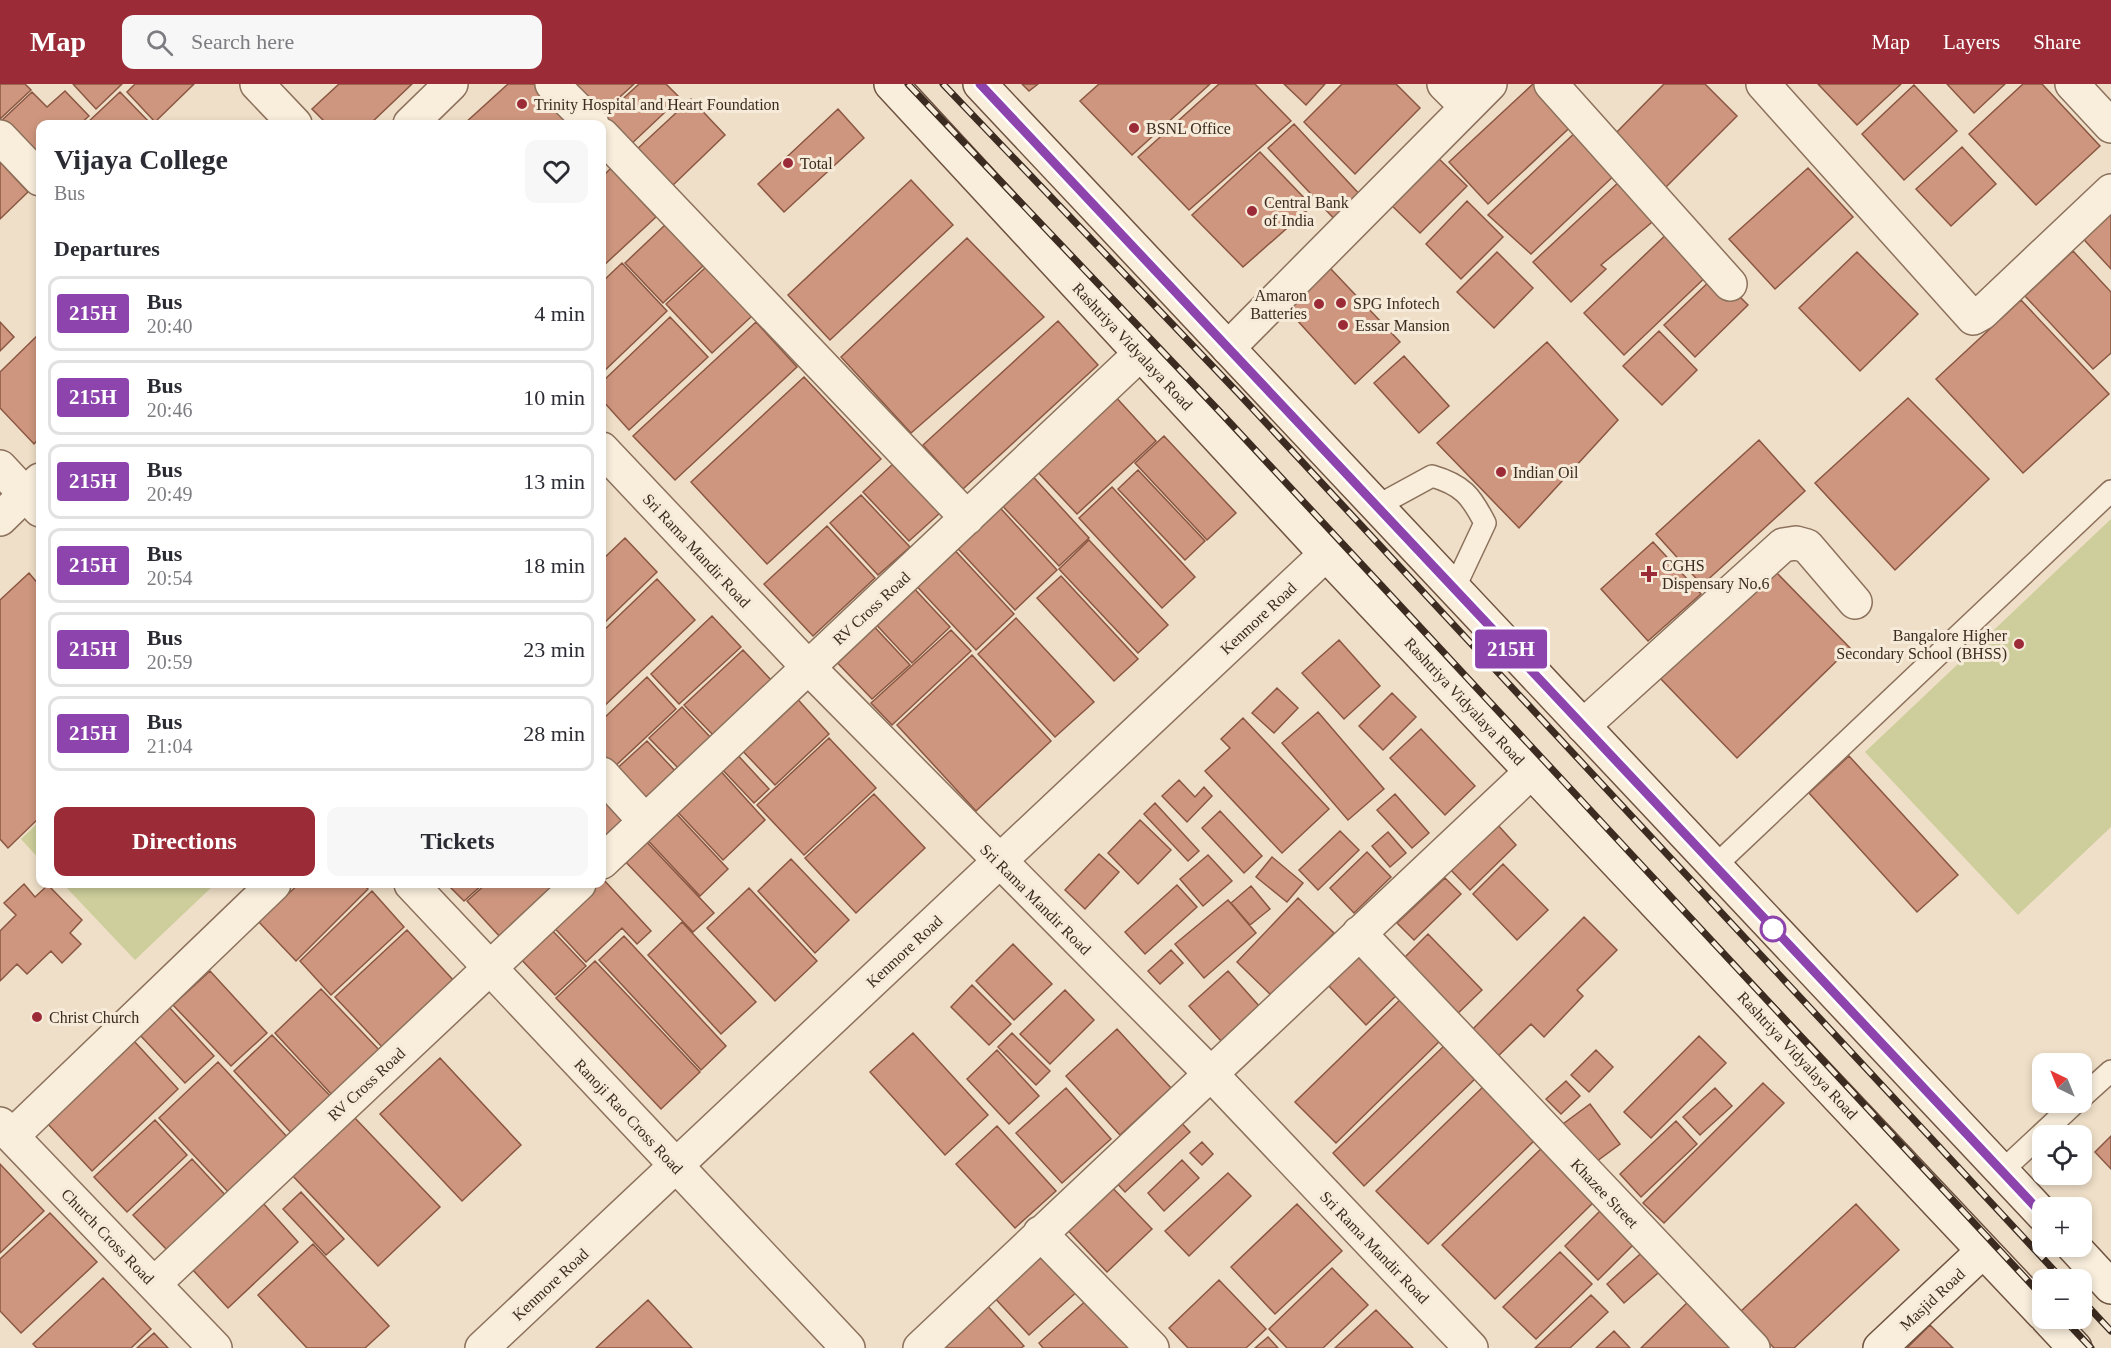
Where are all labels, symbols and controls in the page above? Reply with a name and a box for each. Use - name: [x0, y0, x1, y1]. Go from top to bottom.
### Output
- search box: [122, 15, 542, 69]
- text: Map: [30, 26, 86, 57]
- icon: search: [143, 26, 176, 59]
- text: Search here: [191, 29, 294, 54]
- text: Map: [1872, 30, 1910, 54]
- text: Layers: [1943, 30, 2000, 54]
- text: Share: [2033, 30, 2081, 54]
- place label: Trinity Hospital and Heart Foundation: [534, 96, 780, 114]
- marker: Trinity Hospital and Heart Foundation: [515, 97, 529, 111]
- place label: BSNL Office: [1146, 120, 1231, 137]
- marker: BSNL Office: [1127, 121, 1141, 135]
- button: heart: [525, 140, 588, 203]
- text: Vijaya College: [54, 144, 228, 175]
- place label: Total: [800, 155, 833, 172]
- marker: Total: [781, 156, 795, 170]
- text: Bus: [54, 182, 85, 204]
- place label: Central Bank of India: [1264, 194, 1349, 229]
- marker: Central Bank of India: [1245, 204, 1259, 218]
- text: Departures: [54, 236, 160, 261]
- street label: Rashtriya Vidyalaya Road: [1069, 279, 1196, 414]
- place label: Amaron Batteries: [1250, 287, 1307, 322]
- text: Bus: [147, 289, 182, 314]
- place label: SPG Infotech: [1353, 295, 1440, 312]
- marker: SPG Infotech: [1334, 296, 1348, 310]
- marker: Amaron Batteries: [1312, 297, 1326, 311]
- text: 215H: [69, 301, 117, 325]
- text: 4 min: [534, 301, 585, 326]
- text: 20:40: [147, 315, 192, 337]
- place label: Essar Mansion: [1355, 317, 1450, 334]
- marker: Essar Mansion: [1336, 318, 1350, 332]
- text: Bus: [147, 373, 182, 398]
- text: 215H: [69, 385, 117, 409]
- text: 10 min: [523, 385, 585, 410]
- text: 20:46: [147, 399, 192, 421]
- text: Bus: [147, 457, 182, 482]
- place label: Indian Oil: [1513, 464, 1579, 481]
- marker: Indian Oil: [1494, 465, 1508, 479]
- text: 215H: [69, 469, 117, 493]
- text: 13 min: [523, 469, 585, 494]
- text: 20:49: [147, 483, 192, 505]
- street label: Sri Rama Mandir Road: [640, 490, 754, 611]
- text: Bus: [147, 541, 182, 566]
- text: 215H: [69, 553, 117, 577]
- text: 18 min: [523, 553, 585, 578]
- place label: CGHS Dispensary No.6: [1662, 557, 1770, 593]
- marker: CGHS Dispensary No.6: [1640, 565, 1658, 583]
- text: 20:54: [147, 567, 192, 589]
- street label: RV Cross Road: [829, 568, 913, 648]
- street label: Kenmore Road: [1217, 579, 1300, 658]
- text: Bus: [147, 625, 182, 650]
- place label: Bangalore Higher Secondary School (BHSS): [1836, 627, 2008, 663]
- line badge: 215H: [1469, 630, 1553, 668]
- street label: Rashtriya Vidyalaya Road: [1401, 634, 1528, 769]
- text: 215H: [69, 637, 117, 661]
- text: 23 min: [523, 637, 585, 662]
- text: 215H: [1487, 637, 1535, 661]
- marker: Bangalore Higher Secondary School (BHSS): [2012, 637, 2026, 651]
- text: 20:59: [147, 651, 192, 673]
- text: Bus: [147, 709, 182, 734]
- text: 215H: [69, 721, 117, 745]
- text: 28 min: [523, 721, 585, 746]
- text: 21:04: [147, 735, 192, 757]
- button: Directions: [54, 807, 315, 876]
- button: Tickets: [327, 807, 588, 876]
- street label: Sri Rama Mandir Road: [977, 841, 1094, 958]
- street label: Kenmore Road: [863, 912, 946, 991]
- unlabelled marker: [1760, 916, 1786, 942]
- street label: Rashtriya Vidyalaya Road: [1734, 988, 1861, 1123]
- place label: Christ Church: [49, 1009, 139, 1026]
- marker: Christ Church: [30, 1010, 44, 1024]
- street label: RV Cross Road: [324, 1044, 408, 1124]
- north arrow: [2032, 1053, 2092, 1113]
- map controls: [2032, 1053, 2092, 1329]
- street label: Ranoji Rao Cross Road: [570, 1055, 686, 1178]
- button: locate: [2032, 1125, 2092, 1185]
- street label: Khazee Street: [1568, 1155, 1642, 1232]
- street label: Church Cross Road: [58, 1185, 157, 1287]
- street label: Sri Rama Mandir Road: [1317, 1188, 1432, 1307]
- button: +: [2032, 1197, 2092, 1257]
- street label: Kenmore Road: [509, 1245, 592, 1324]
- street label: Masjid Road: [1896, 1265, 1969, 1334]
- button: −: [2032, 1269, 2092, 1329]

